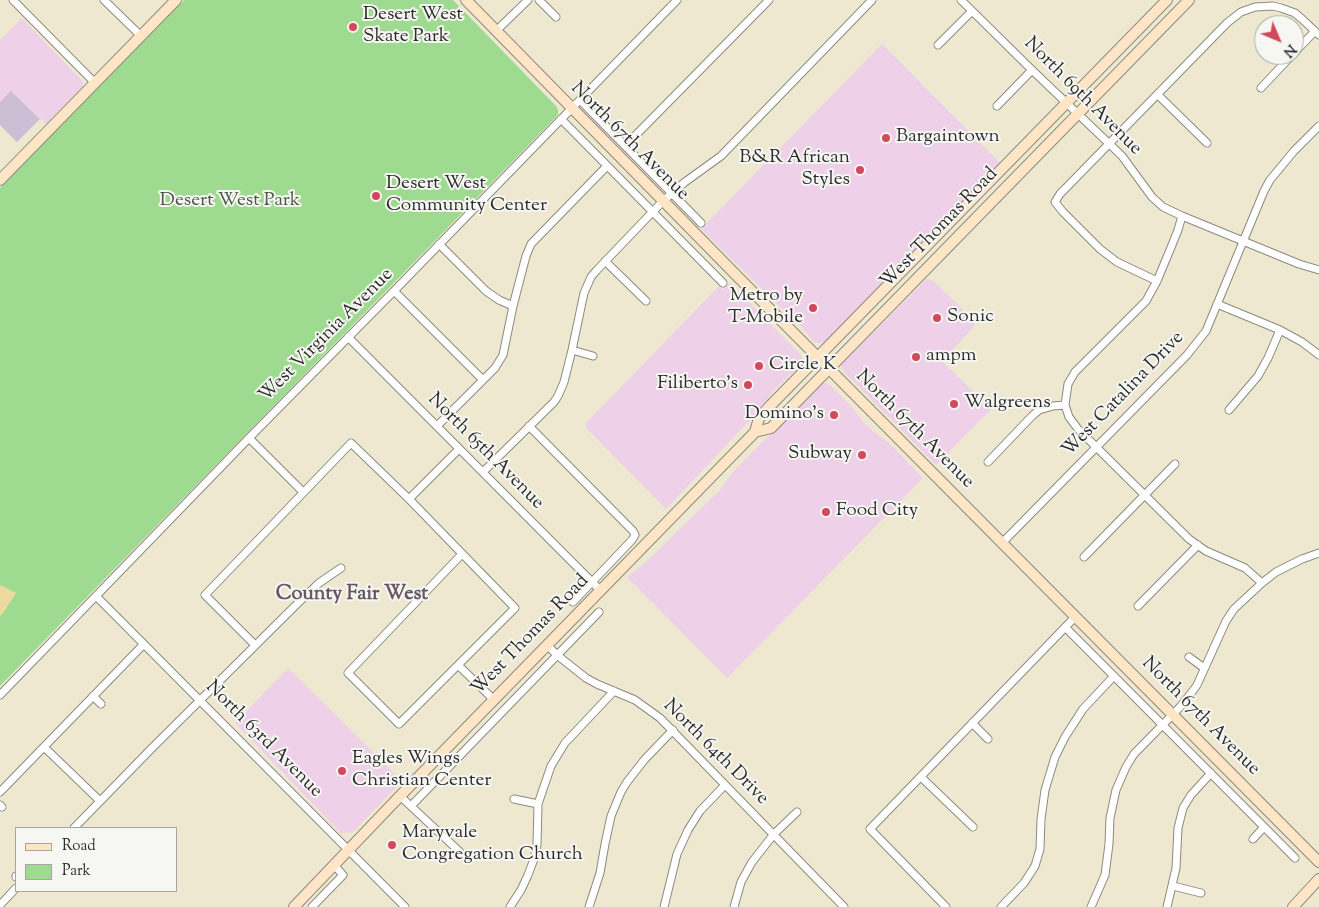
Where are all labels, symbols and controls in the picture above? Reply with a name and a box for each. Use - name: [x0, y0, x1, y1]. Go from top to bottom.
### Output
- place label: Desert West Skate Park: [363, 5, 463, 49]
- north arrow: [1254, 15, 1304, 65]
- marker: Desert West Skate Park: [347, 21, 359, 33]
- street label: North 69th Avenue: [1018, 33, 1146, 161]
- text: N: [1278, 39, 1300, 61]
- street label: North 67th Avenue: [565, 78, 693, 206]
- place label: Bargaintown: [896, 127, 1000, 149]
- marker: Bargaintown: [880, 132, 892, 144]
- place label: B&R African Styles: [739, 148, 850, 192]
- marker: B&R African Styles: [854, 164, 866, 176]
- street label: West Thomas Road: [876, 164, 1004, 294]
- place label: Desert West Community Center: [386, 174, 547, 218]
- marker: Desert West Community Center: [370, 190, 382, 202]
- park label: Desert West Park: [160, 191, 300, 213]
- street label: West Virginia Avenue: [255, 264, 399, 408]
- place label: Metro by T-Mobile: [728, 286, 803, 330]
- marker: Metro by T-Mobile: [807, 302, 819, 314]
- place label: Sonic: [947, 307, 994, 329]
- marker: Sonic: [931, 312, 943, 324]
- street label: West Catalina Drive: [1058, 328, 1190, 462]
- place label: ampm: [926, 346, 977, 368]
- marker: ampm: [910, 351, 922, 363]
- place label: Circle K: [769, 355, 837, 377]
- marker: Circle K: [753, 360, 765, 372]
- street label: North 67th Avenue: [850, 366, 978, 494]
- place label: Filiberto's: [657, 374, 738, 396]
- marker: Filiberto's: [742, 379, 754, 391]
- street label: North 65th Avenue: [422, 389, 548, 515]
- place label: Walgreens: [964, 393, 1051, 415]
- marker: Walgreens: [948, 398, 960, 410]
- place label: Domino's: [745, 404, 824, 426]
- marker: Domino's: [828, 409, 840, 421]
- place label: Subway: [788, 444, 852, 466]
- marker: Subway: [856, 449, 868, 461]
- place label: Food City: [836, 501, 918, 523]
- marker: Food City: [820, 506, 832, 518]
- street label: West Thomas Road: [467, 571, 595, 701]
- district label: County Fair West: [276, 584, 428, 608]
- street label: North 67th Avenue: [1136, 653, 1264, 781]
- street label: North 63rd Avenue: [200, 677, 326, 803]
- street label: North 64th Drive: [657, 695, 773, 811]
- place label: Eagles Wings Christian Center: [352, 749, 491, 793]
- marker: Eagles Wings Christian Center: [336, 765, 348, 777]
- place label: Maryvale Congregation Church: [402, 823, 583, 867]
- legend: [15, 827, 178, 892]
- text: Road: [62, 836, 96, 857]
- marker: Maryvale Congregation Church: [386, 839, 398, 851]
- text: Park: [62, 861, 91, 882]

